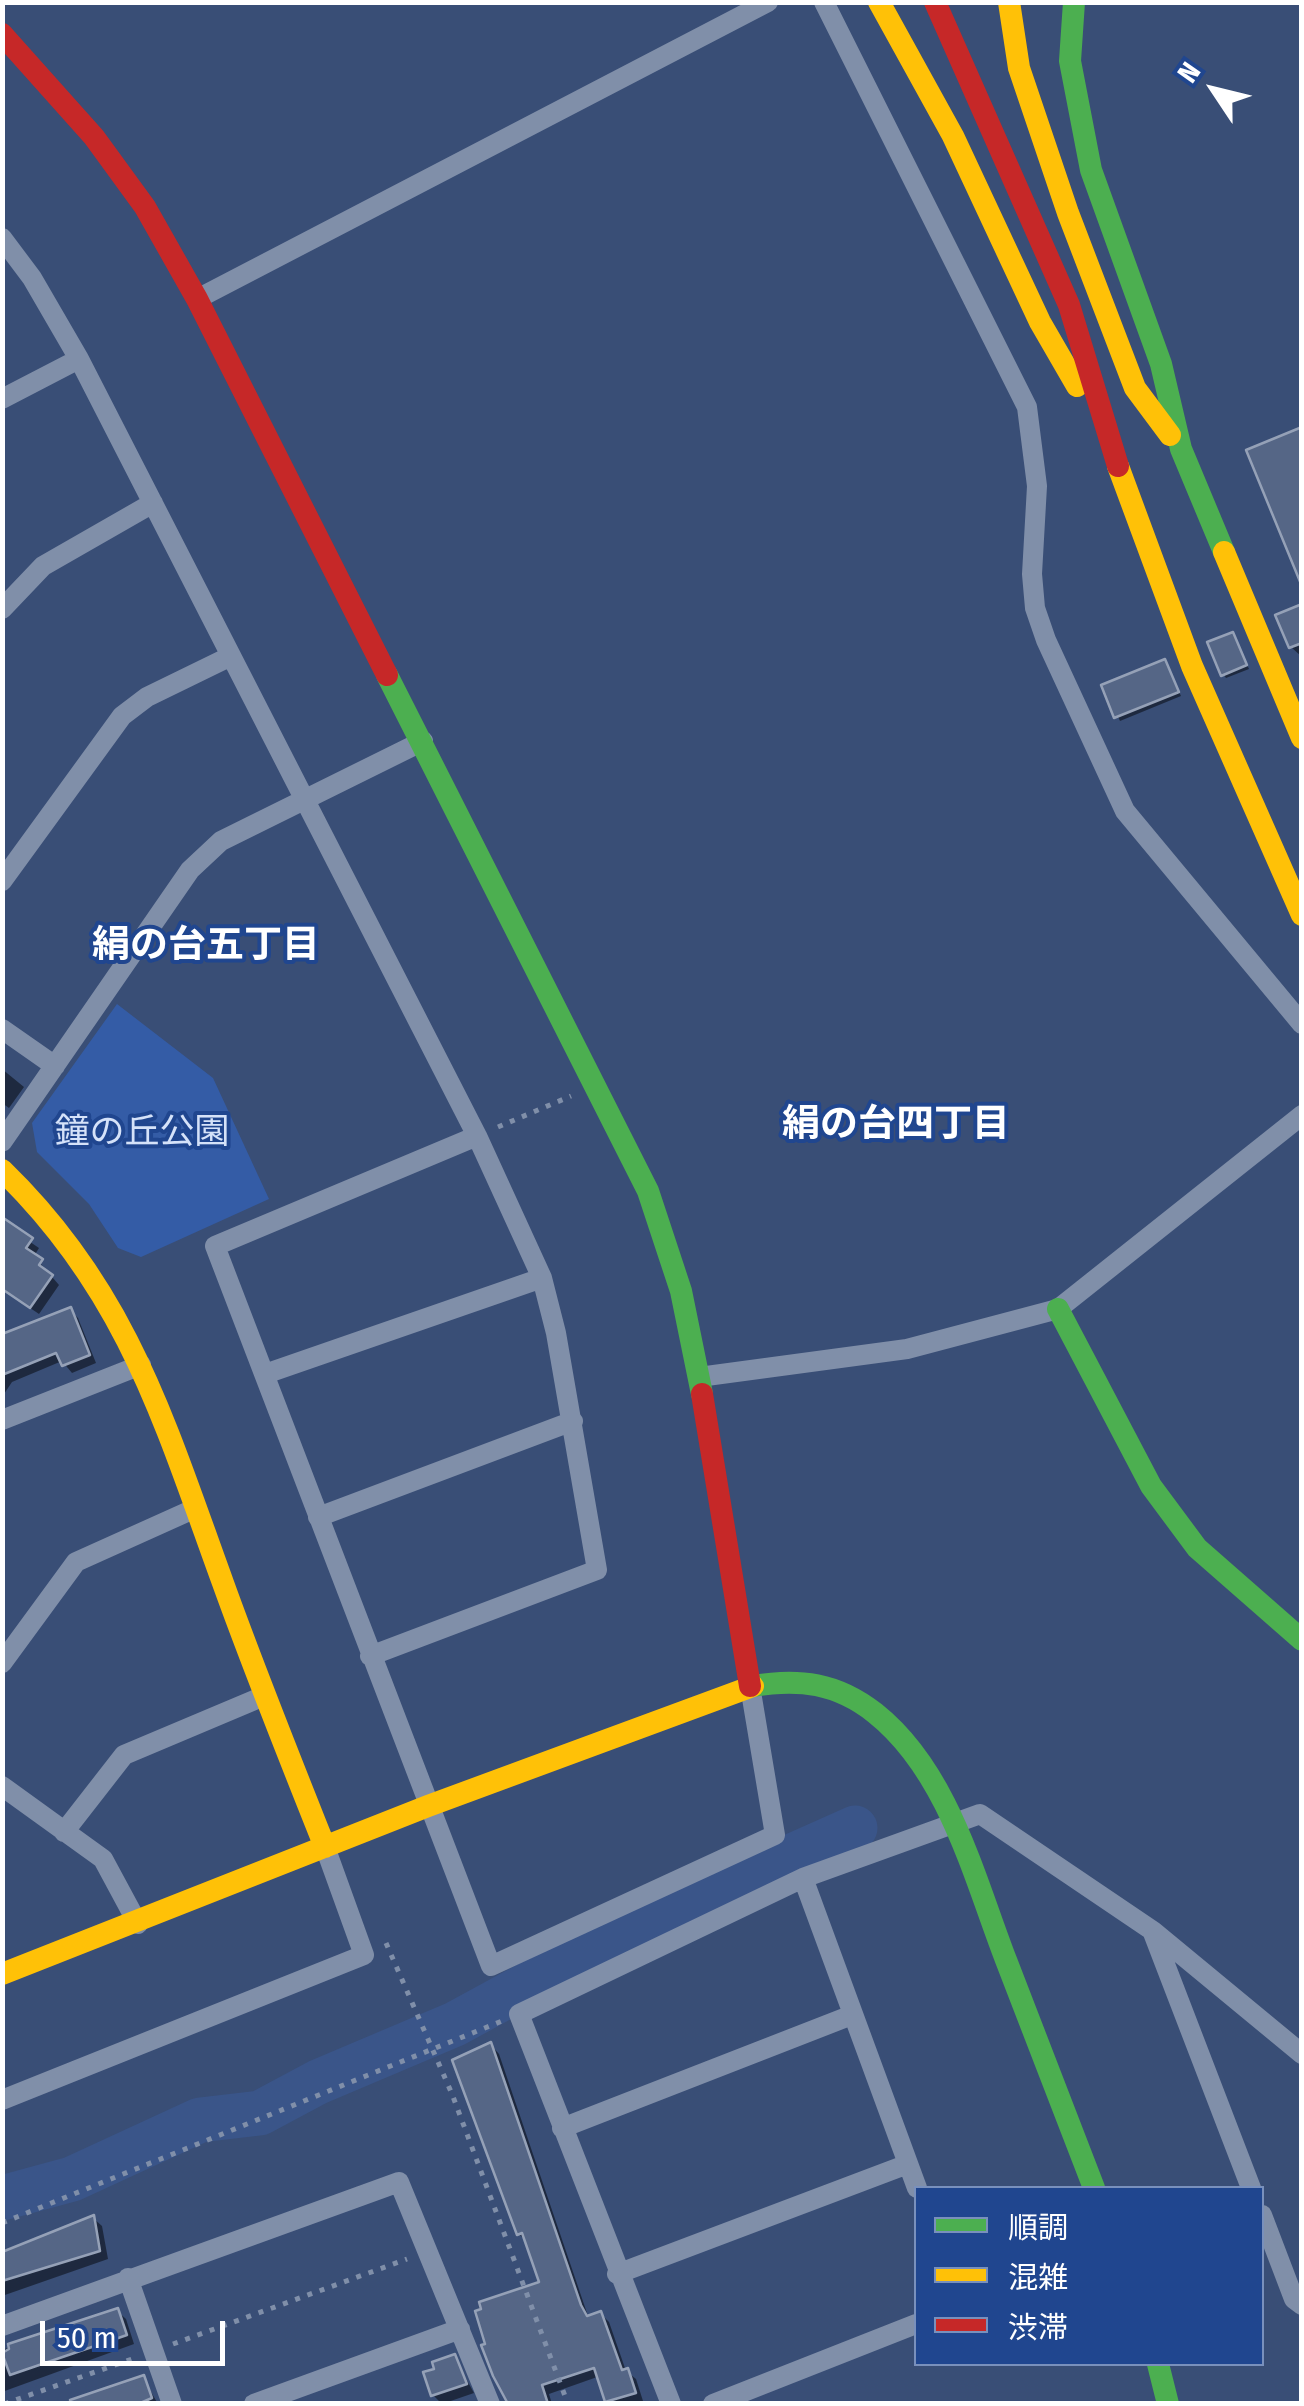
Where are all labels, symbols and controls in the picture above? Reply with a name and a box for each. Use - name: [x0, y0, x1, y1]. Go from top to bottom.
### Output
- north arrow: [1164, 40, 1264, 140]
- text: N: [1171, 56, 1207, 89]
- district label: 絹の台五丁目: [92, 923, 320, 969]
- district label: 絹の台四丁目: [782, 1102, 1010, 1148]
- park label: 鐘の丘公園: [55, 1112, 229, 1154]
- legend: [914, 2186, 1264, 2366]
- text: 順調: [1008, 2210, 1068, 2246]
- text: 混雑: [1008, 2260, 1068, 2296]
- scale bar: [45, 2301, 230, 2363]
- text: 渋滞: [1008, 2310, 1068, 2346]
- text: 50 m: [57, 2320, 117, 2356]

